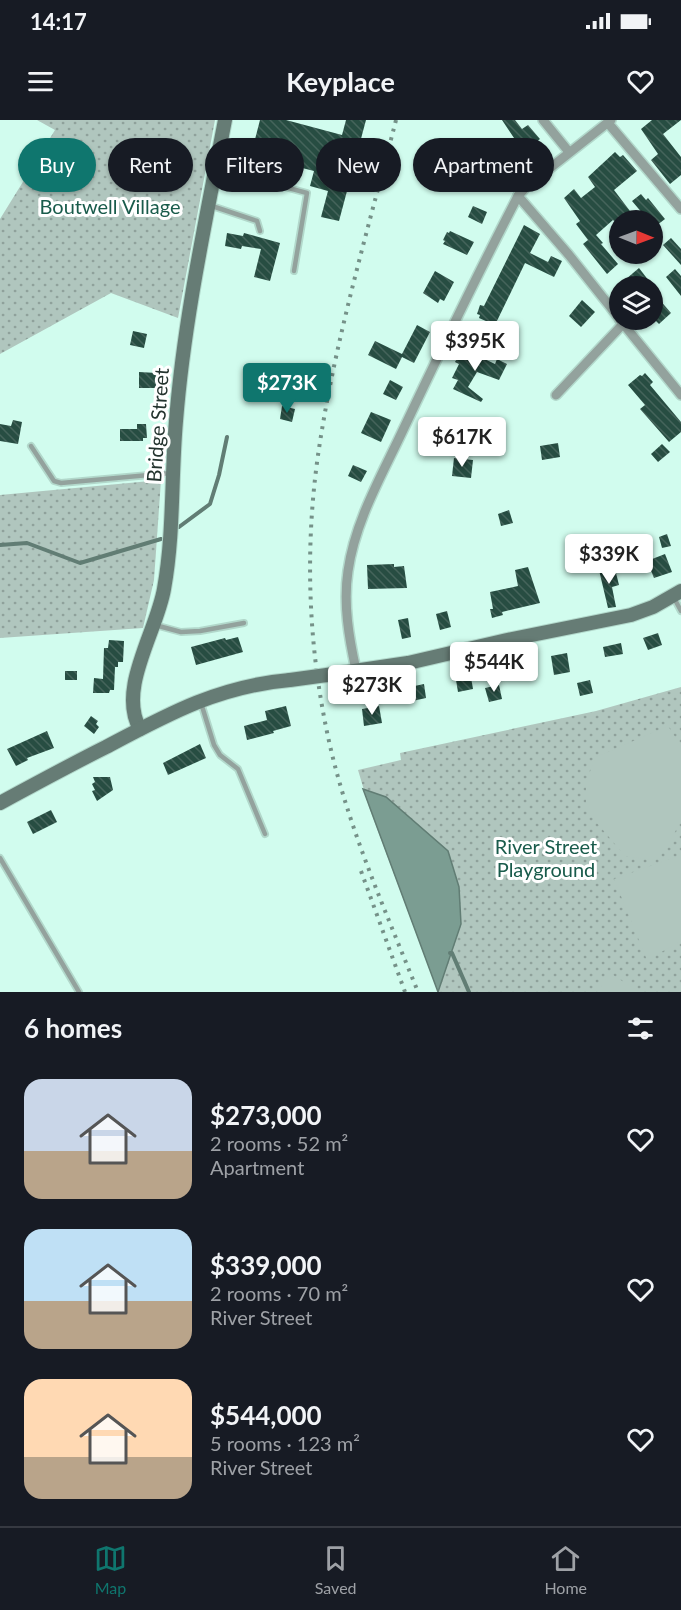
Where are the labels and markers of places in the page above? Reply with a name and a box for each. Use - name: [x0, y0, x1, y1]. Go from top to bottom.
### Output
- pin: $395K: [433, 321, 517, 372]
- pin: $273K: [245, 363, 329, 414]
- pin: $617K: [420, 417, 504, 468]
- pin: $339K: [567, 534, 651, 585]
- pin: $544K: [452, 642, 536, 693]
- pin: $273K: [330, 665, 414, 716]

